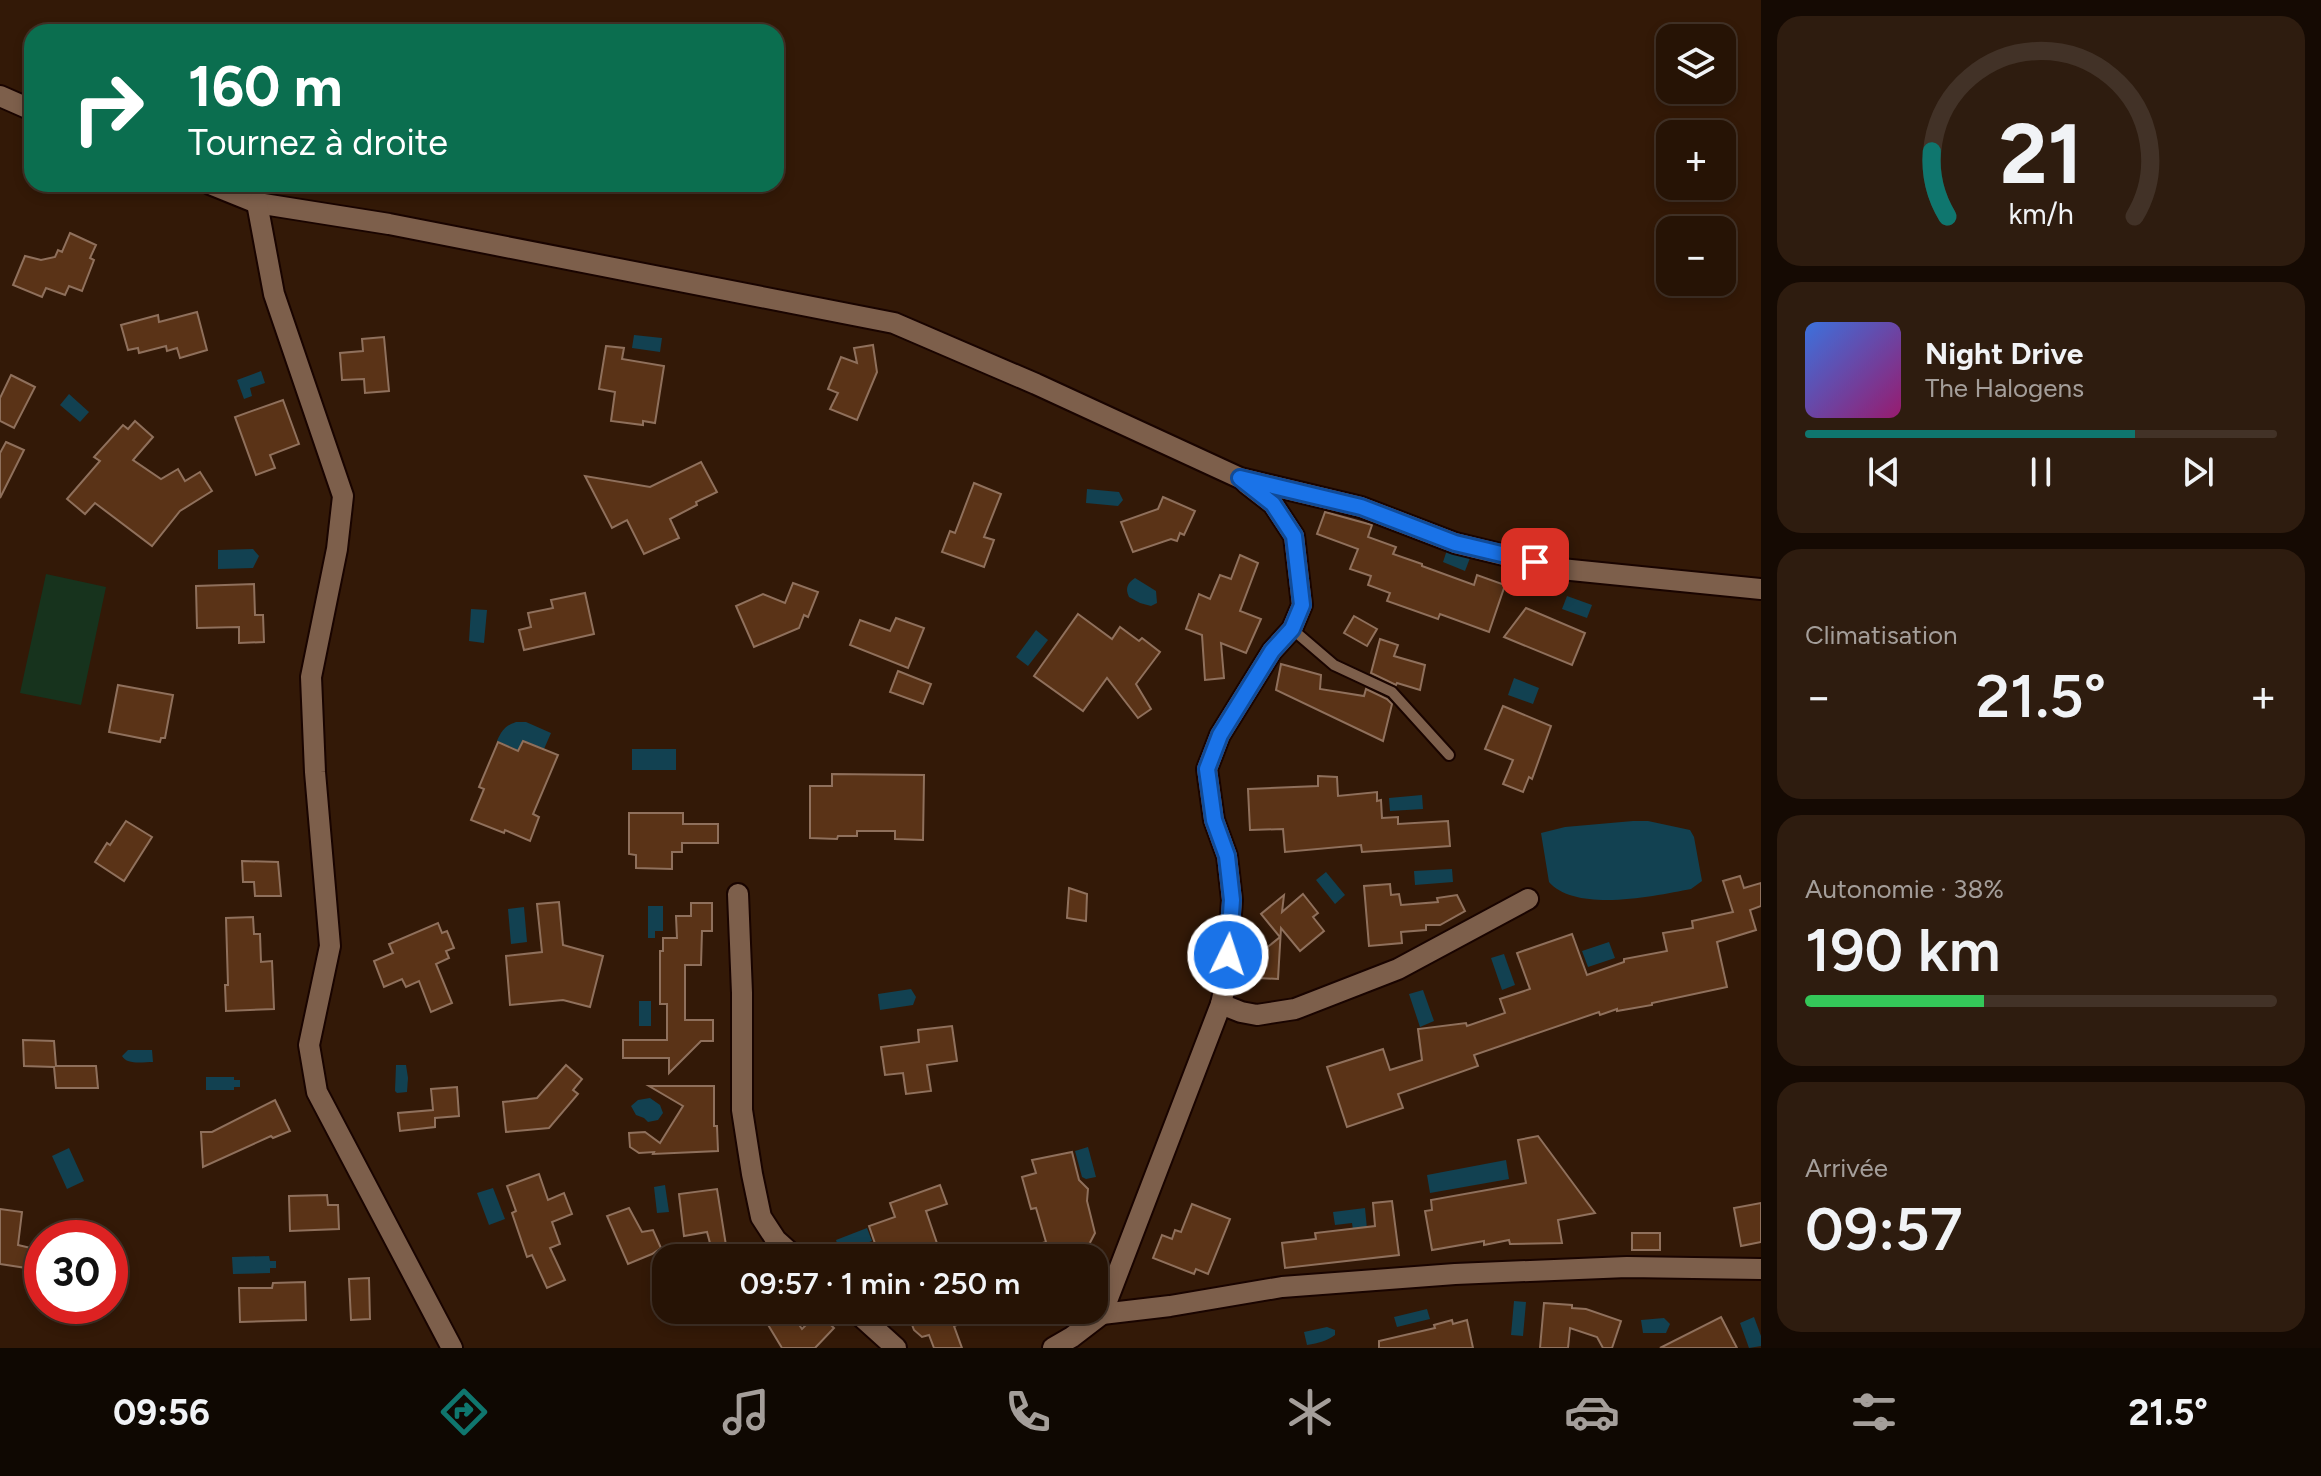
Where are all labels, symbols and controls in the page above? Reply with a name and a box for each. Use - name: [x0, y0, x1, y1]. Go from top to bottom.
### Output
- map controls: [1656, 24, 1736, 296]
- button: layers: [1656, 24, 1736, 104]
- text: 160 m: [188, 53, 343, 120]
- icon: right: [56, 56, 160, 160]
- text: 21: [1999, 104, 2083, 204]
- button: +: [1656, 120, 1736, 200]
- text: Tournez à droite: [188, 121, 448, 164]
- text: km/h: [2008, 197, 2074, 231]
- button: −: [1656, 216, 1736, 296]
- text: Night Drive: [1925, 335, 2083, 372]
- text: The Halogens: [1925, 372, 2084, 404]
- icon: previous: [1862, 450, 1906, 494]
- icon: pause: [2019, 450, 2063, 494]
- icon: next: [2176, 450, 2220, 494]
- pin: [1501, 528, 1569, 596]
- icon: arrive: [1513, 540, 1557, 584]
- text: Climatisation: [1805, 619, 1958, 651]
- text: 21.5°: [1976, 660, 2106, 732]
- text: −: [1805, 670, 1832, 723]
- text: +: [2250, 670, 2277, 723]
- text: Autonomie · 38%: [1805, 873, 2004, 905]
- position arrow: [1186, 913, 1270, 997]
- text: 190 km: [1805, 914, 2001, 986]
- text: Arrivée: [1805, 1152, 1888, 1184]
- text: 09:57: [1805, 1193, 1963, 1265]
- speed limit sign: 30: [24, 1220, 128, 1324]
- text: 09:57 · 1 min · 250 m: [740, 1265, 1020, 1302]
- icon: directions: [436, 1384, 492, 1440]
- icon: music: [718, 1384, 774, 1440]
- icon: phone: [1000, 1384, 1056, 1440]
- icon: climate: [1282, 1384, 1338, 1440]
- icon: car: [1564, 1384, 1620, 1440]
- icon: filters: [1846, 1384, 1902, 1440]
- text: 09:56: [113, 1391, 210, 1434]
- text: 21.5°: [2128, 1391, 2208, 1434]

